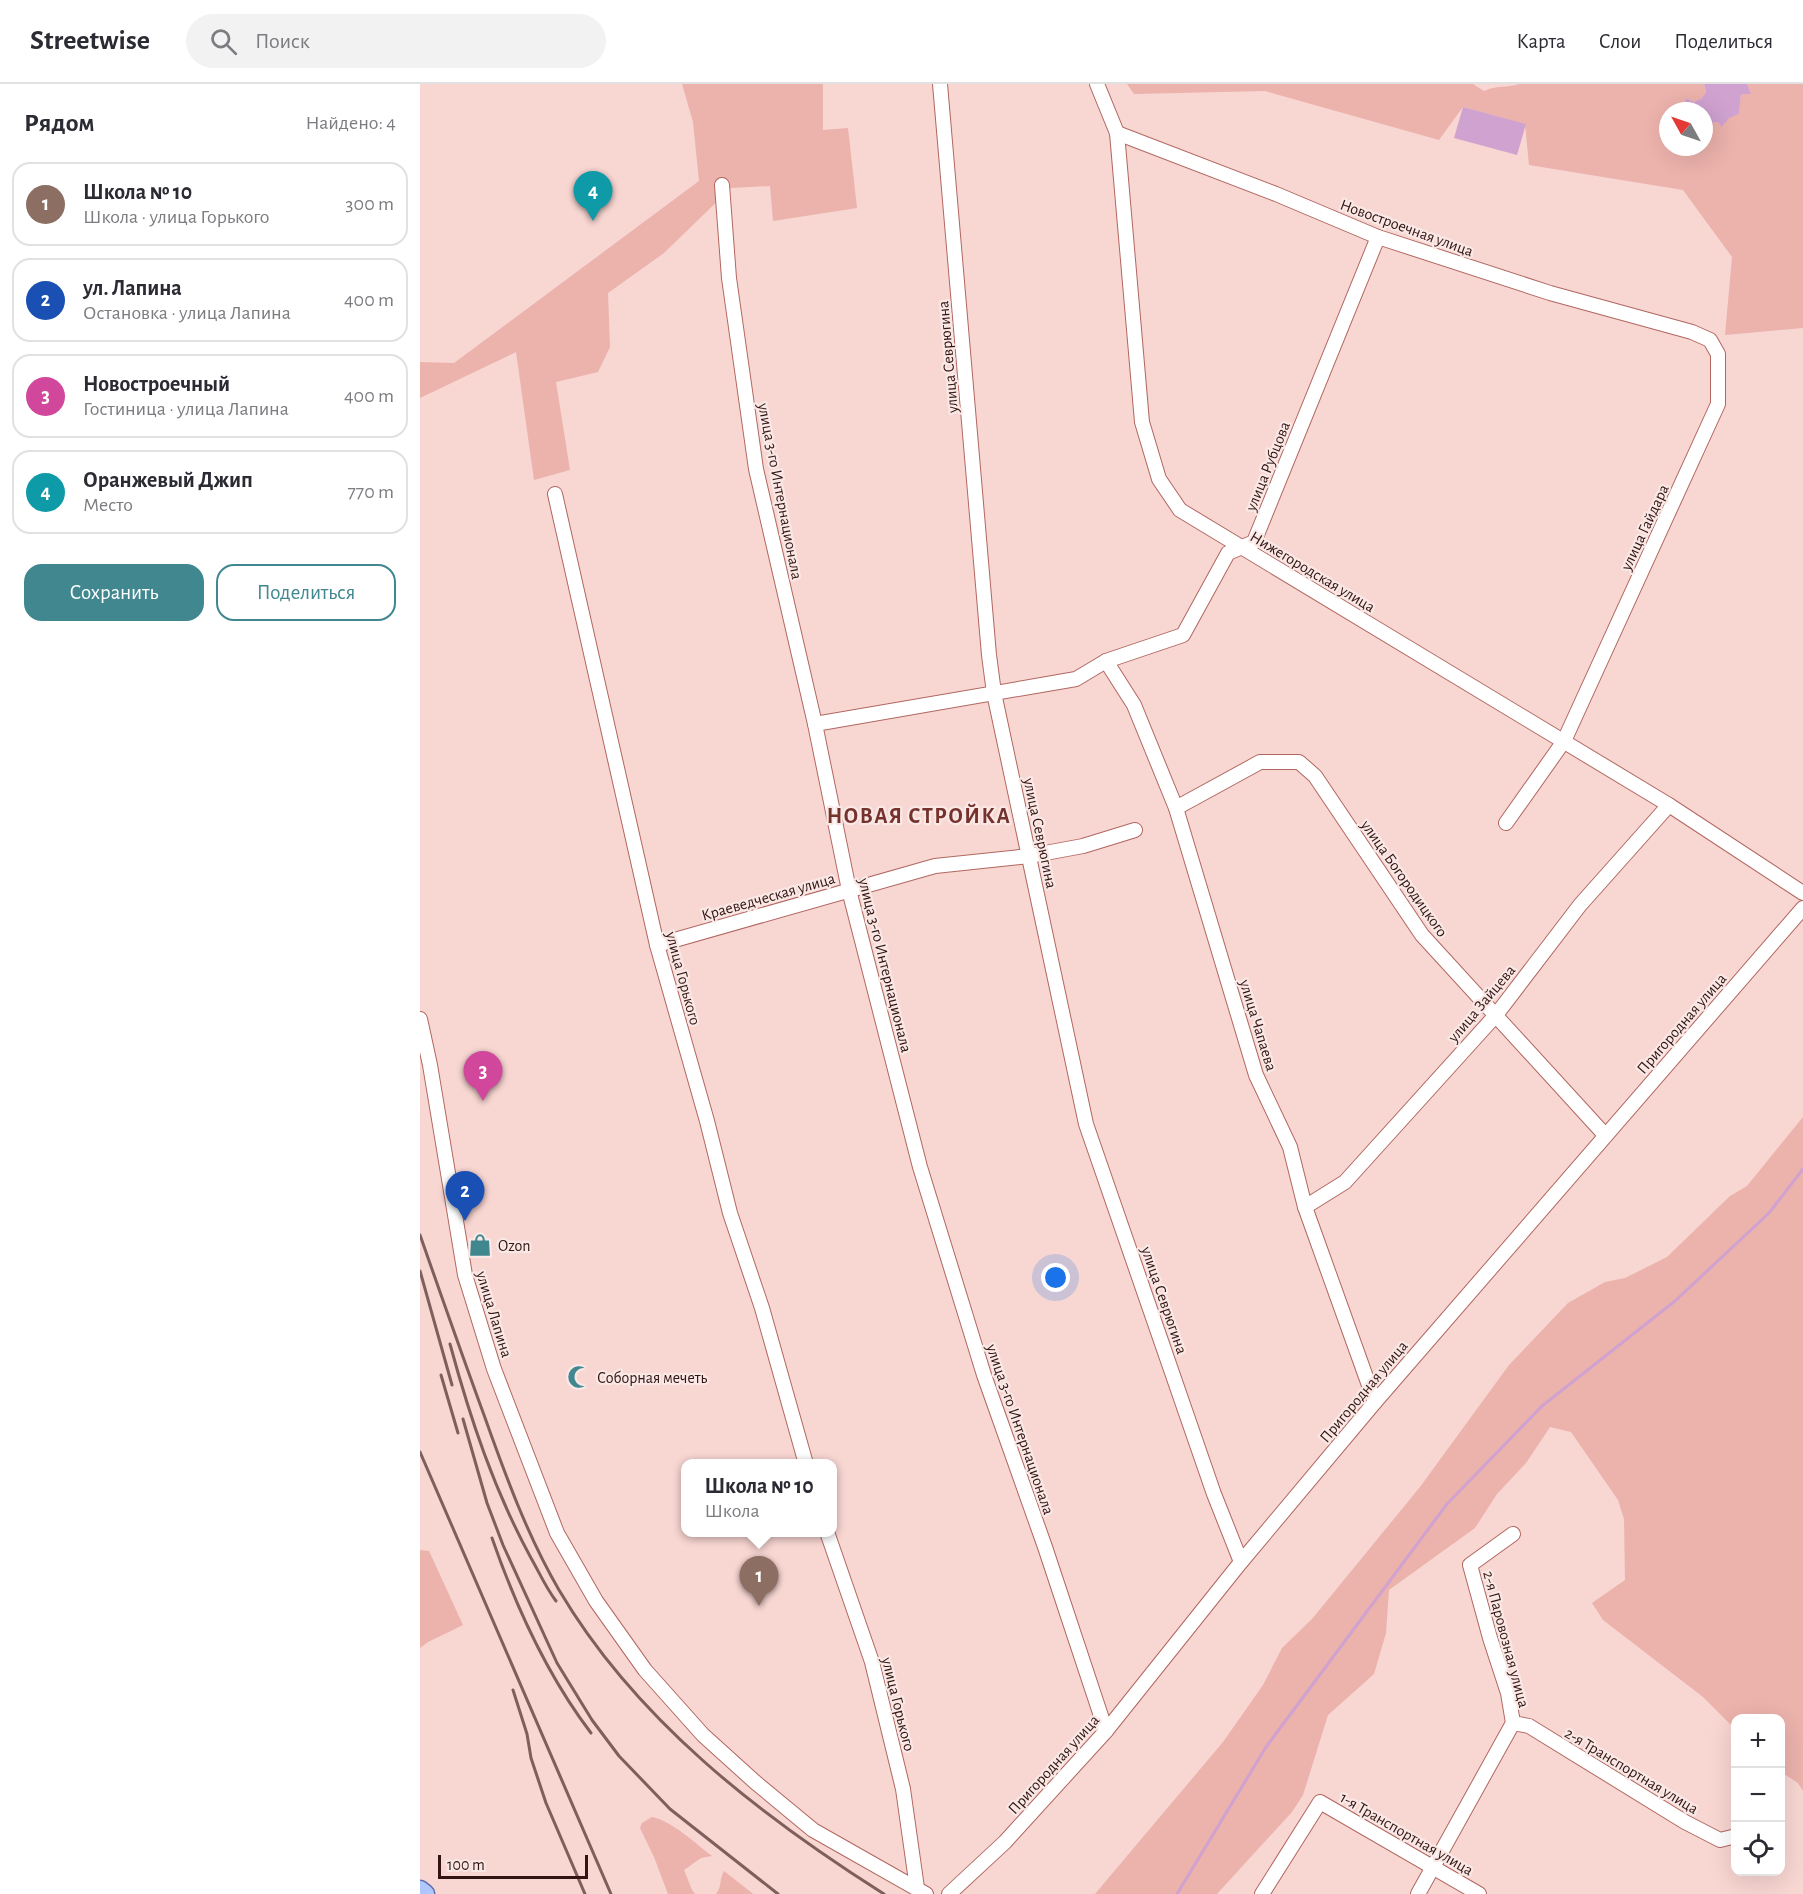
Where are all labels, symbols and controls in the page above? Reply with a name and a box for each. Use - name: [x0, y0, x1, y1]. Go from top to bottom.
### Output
- search box: [186, 14, 606, 68]
- icon: search: [207, 25, 240, 58]
- text: Streetwise: [30, 27, 150, 55]
- text: Поиск: [255, 30, 310, 52]
- text: Карта: [1516, 31, 1566, 52]
- text: Слои: [1599, 31, 1641, 52]
- text: Поделиться: [1674, 31, 1773, 52]
- north arrow: [1659, 102, 1713, 156]
- text: Рядом: [24, 110, 95, 136]
- text: Найдено: 4: [306, 113, 396, 133]
- pin: 4: [574, 172, 612, 221]
- text: Школа № 10: [83, 181, 192, 203]
- text: 1: [42, 194, 49, 214]
- text: 300 m: [345, 194, 394, 214]
- street label: Новостроечная улица: [1338, 196, 1475, 260]
- text: Школа · улица Горького: [83, 207, 270, 227]
- text: ул. Лапина: [83, 277, 182, 299]
- text: 2: [41, 290, 50, 310]
- text: 400 m: [344, 290, 394, 310]
- street label: улица Севрюгина: [935, 300, 962, 415]
- text: Остановка · улица Лапина: [83, 303, 291, 323]
- text: Новостроечный: [83, 373, 230, 395]
- text: 3: [41, 386, 50, 406]
- text: 400 m: [344, 386, 394, 406]
- text: Гостиница · улица Лапина: [83, 399, 289, 419]
- street label: улица 3-го Интернационала: [754, 401, 805, 581]
- street label: улица Рубцова: [1242, 419, 1294, 515]
- text: Оранжевый Джип: [83, 469, 253, 491]
- text: 4: [40, 482, 51, 502]
- text: 770 m: [347, 482, 394, 502]
- street label: улица Гайдара: [1618, 482, 1673, 574]
- text: Место: [83, 495, 133, 515]
- street label: Нижегородская улица: [1247, 528, 1378, 616]
- button: Сохранить: [24, 564, 204, 621]
- button: Поделиться: [216, 564, 396, 621]
- street label: улица Севрюгина: [1019, 776, 1060, 890]
- district label: НОВАЯ СТРОЙКА: [827, 803, 1011, 827]
- street label: улица Богородицкого: [1357, 816, 1451, 941]
- street label: Краеведческая улица: [700, 870, 837, 925]
- street label: улица 3-го Интернационала: [854, 875, 914, 1054]
- street label: улица Горького: [662, 929, 703, 1027]
- street label: улица Зайцева: [1444, 962, 1519, 1047]
- street label: Пригородная улица: [1634, 970, 1730, 1078]
- street label: улица Чапаева: [1235, 977, 1280, 1073]
- pin: 3: [464, 1052, 502, 1101]
- pin: 2: [446, 1172, 484, 1221]
- shop icon: Ozon: [467, 1232, 493, 1258]
- place label: Ozon: [498, 1238, 530, 1254]
- street label: улица Севрюгина: [1137, 1244, 1190, 1356]
- your location: [1041, 1263, 1070, 1292]
- street label: улица Лапина: [472, 1268, 515, 1360]
- street label: Пригородная улица: [1317, 1338, 1412, 1446]
- street label: улица 3-го Интернационала: [982, 1341, 1057, 1517]
- mosque icon: Соборная мечеть: [566, 1364, 592, 1390]
- place label: Соборная мечеть: [597, 1370, 708, 1386]
- popup: [681, 1459, 837, 1537]
- text: Школа № 10: [704, 1475, 814, 1497]
- text: Школа: [704, 1501, 760, 1521]
- pin: 1: [740, 1556, 778, 1606]
- street label: 2-я Паровозная улица: [1479, 1569, 1532, 1710]
- street label: улица Горького: [877, 1655, 917, 1753]
- street label: Пригородная улица: [1005, 1712, 1103, 1818]
- map controls: [1731, 1714, 1785, 1876]
- button: +: [1731, 1714, 1785, 1768]
- street label: 2-я Транспортная улица: [1561, 1725, 1701, 1818]
- button: −: [1731, 1768, 1785, 1822]
- street label: 1-я Транспортная улица: [1337, 1789, 1476, 1879]
- button: locate: [1731, 1822, 1785, 1876]
- scale bar: [438, 1852, 588, 1880]
- text: 100 m: [447, 1857, 485, 1873]

